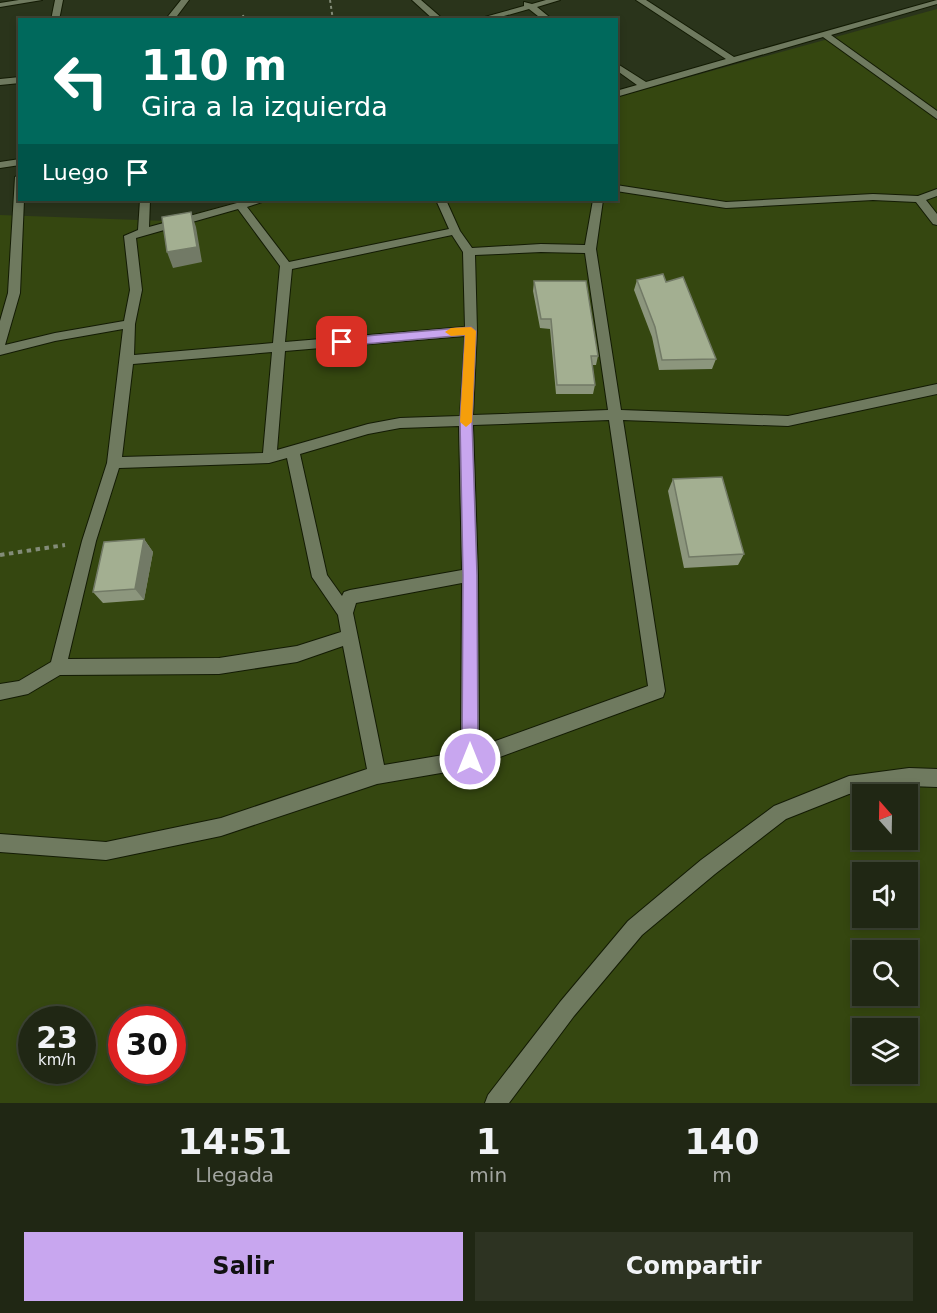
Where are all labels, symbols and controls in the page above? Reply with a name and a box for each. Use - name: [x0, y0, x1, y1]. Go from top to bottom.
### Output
- text: 110 m: [141, 41, 287, 90]
- icon: left: [42, 42, 120, 120]
- text: Gira a la izquierda: [141, 91, 388, 122]
- icon: arrive: [121, 156, 154, 189]
- text: Luego: [42, 160, 109, 185]
- pin: [316, 316, 367, 367]
- icon: arrive: [325, 325, 358, 358]
- position arrow: [438, 727, 502, 791]
- north arrow: [852, 784, 918, 850]
- map controls: [852, 784, 918, 1084]
- button: sound: [852, 862, 918, 928]
- button: search: [852, 940, 918, 1006]
- speed limit sign: 30: [108, 1006, 186, 1084]
- button: layers: [852, 1018, 918, 1084]
- text: 23: [36, 1020, 78, 1055]
- text: km/h: [38, 1051, 76, 1069]
- text: 14:51: [177, 1121, 292, 1162]
- text: 1: [476, 1121, 501, 1162]
- text: 140: [684, 1121, 760, 1162]
- text: Llegada: [195, 1163, 274, 1187]
- text: min: [469, 1163, 507, 1187]
- text: m: [712, 1163, 732, 1187]
- button: Salir: [24, 1232, 463, 1301]
- button: Compartir: [475, 1232, 913, 1301]

